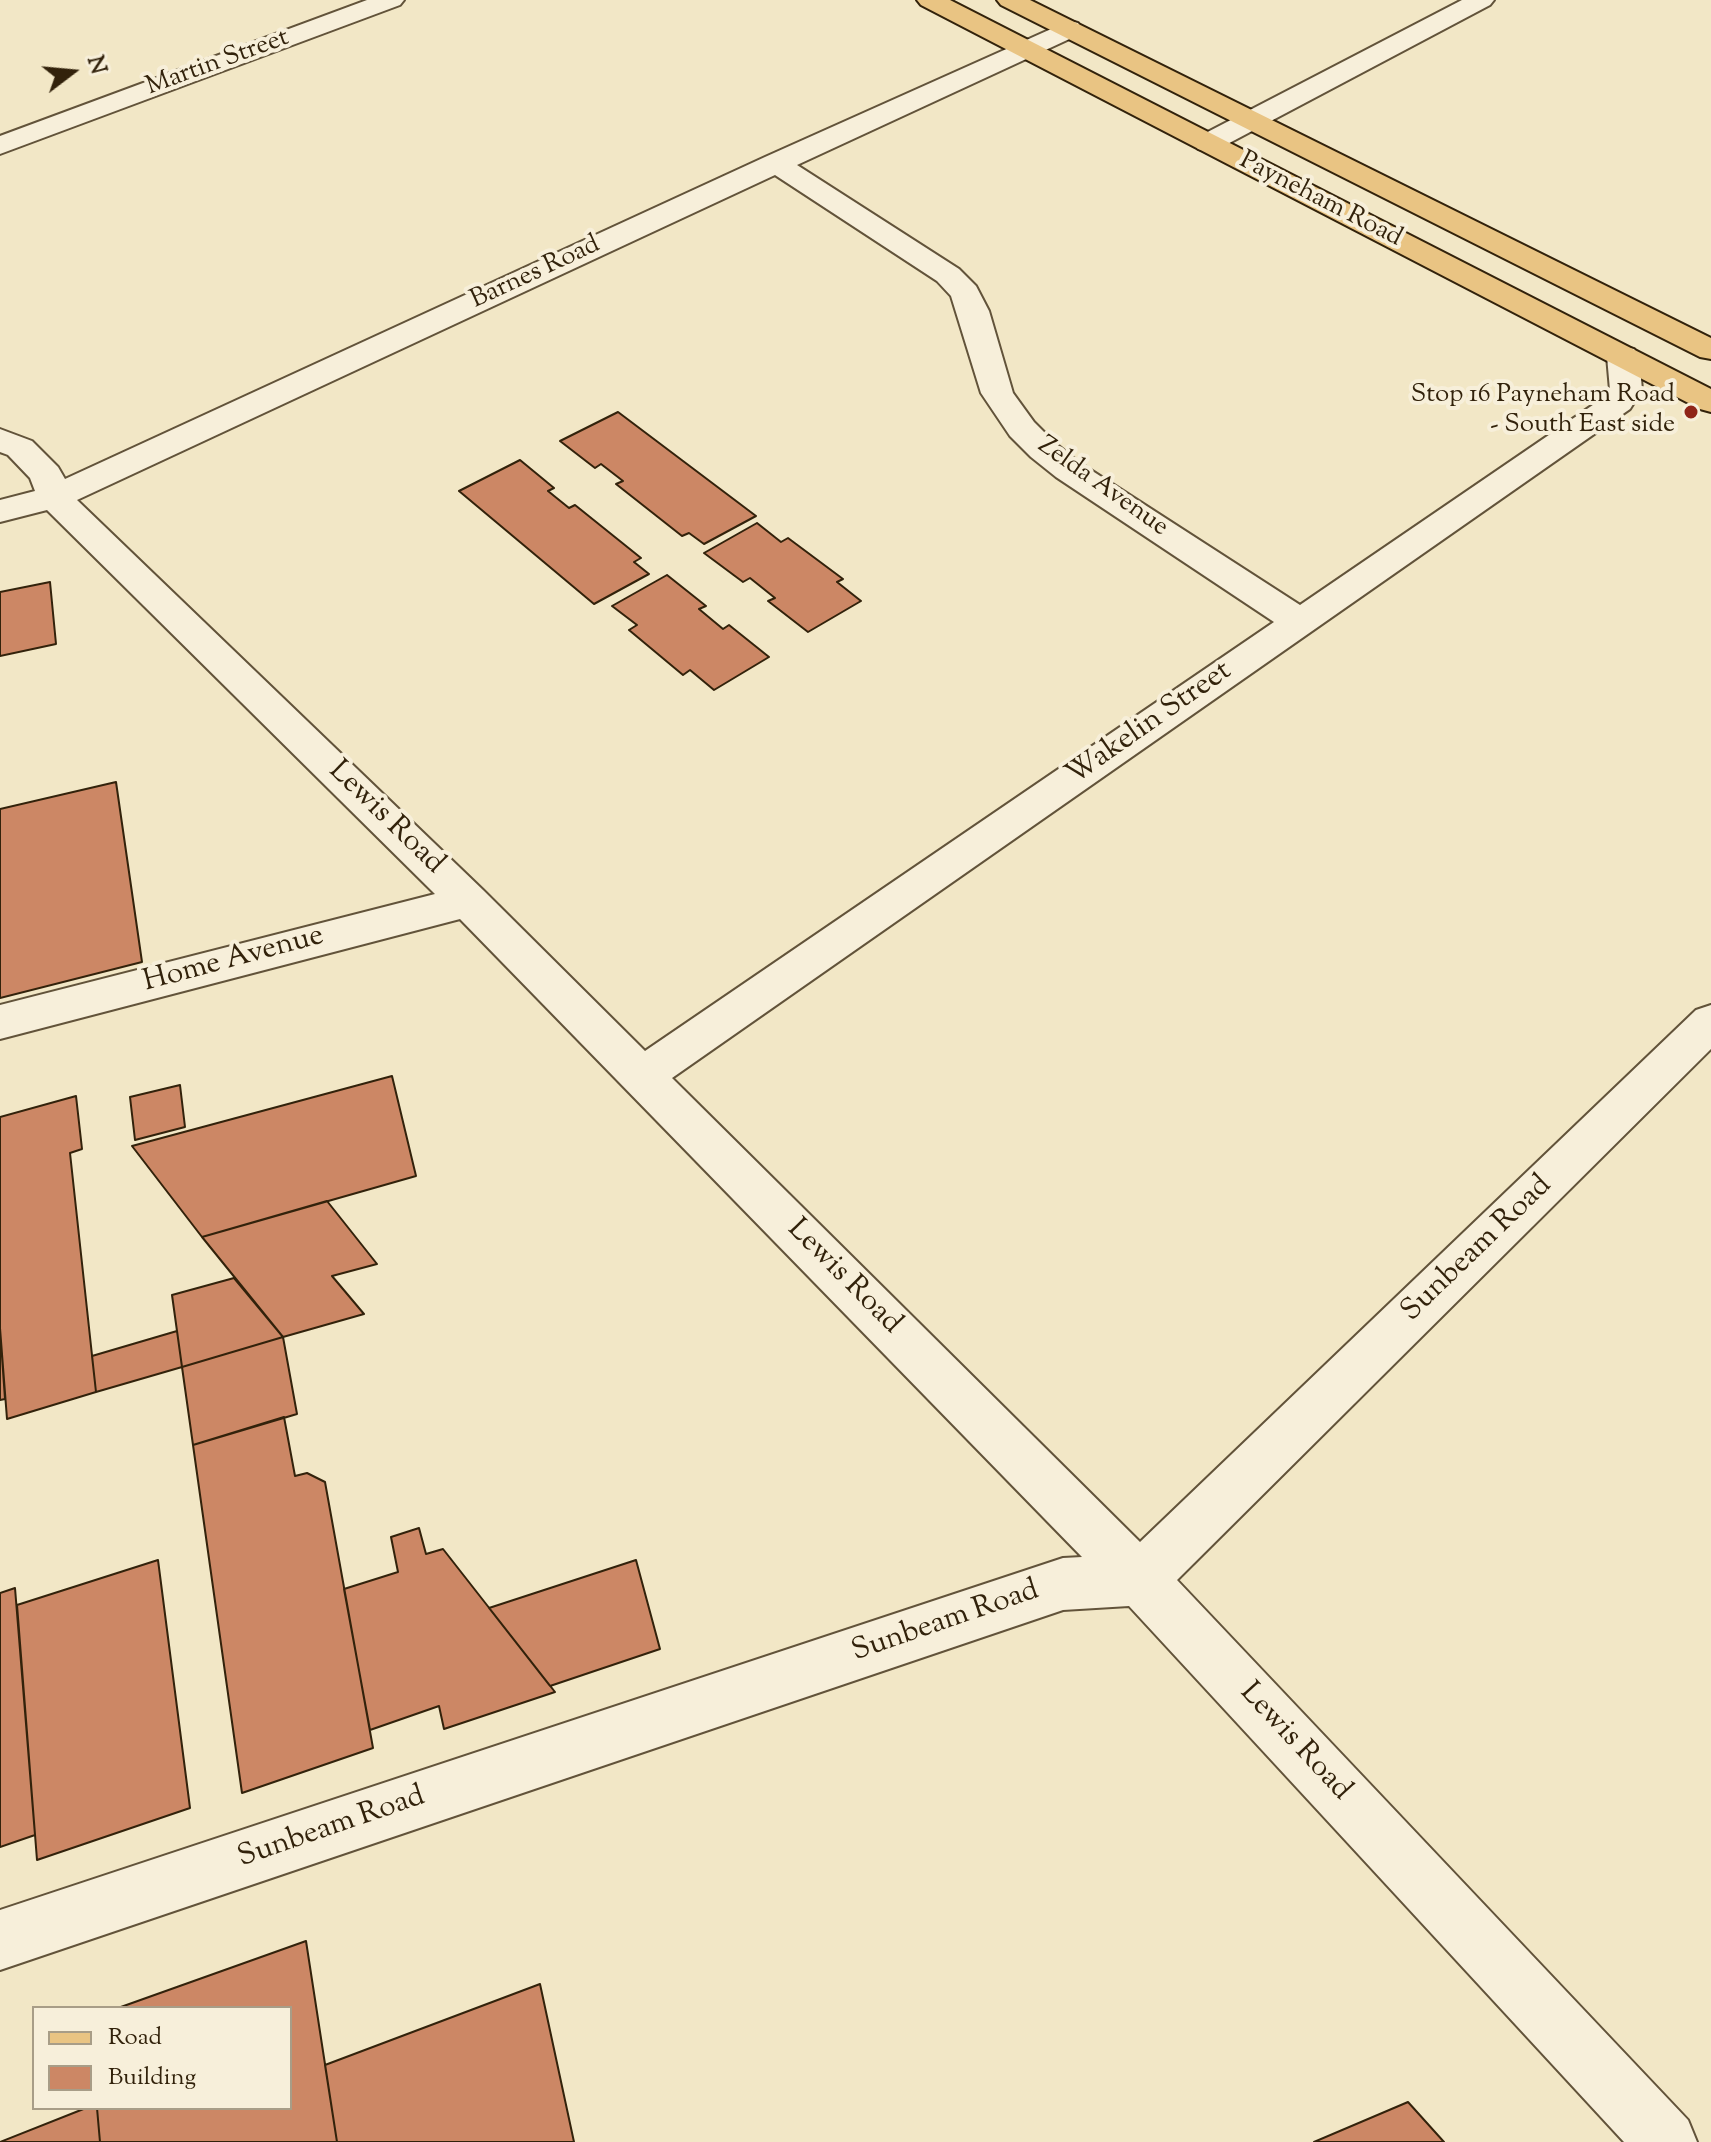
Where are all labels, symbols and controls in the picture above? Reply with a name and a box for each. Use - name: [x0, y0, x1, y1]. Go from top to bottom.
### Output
- street label: Martin Street: [142, 24, 294, 104]
- north arrow: [32, 32, 112, 112]
- text: N: [77, 53, 113, 78]
- street label: Payneham Road: [1233, 147, 1407, 255]
- street label: Barnes Road: [466, 230, 606, 318]
- place label: Stop 16 Payneham Road - South East side: [1411, 381, 1675, 442]
- marker: Stop 16 Payneham Road - South East side: [1682, 403, 1700, 421]
- street label: Zelda Avenue: [1031, 431, 1173, 545]
- street label: Wakelin Street: [1060, 655, 1240, 795]
- street label: Lewis Road: [319, 755, 451, 883]
- street label: Home Avenue: [140, 920, 328, 1002]
- street label: Sunbeam Road: [1395, 1169, 1561, 1331]
- street label: Lewis Road: [778, 1213, 908, 1343]
- street label: Sunbeam Road: [848, 1574, 1044, 1672]
- street label: Lewis Road: [1230, 1677, 1358, 1809]
- street label: Sunbeam Road: [234, 1780, 430, 1878]
- legend: [32, 2006, 292, 2110]
- text: Road: [108, 2021, 162, 2055]
- text: Building: [108, 2061, 196, 2095]

